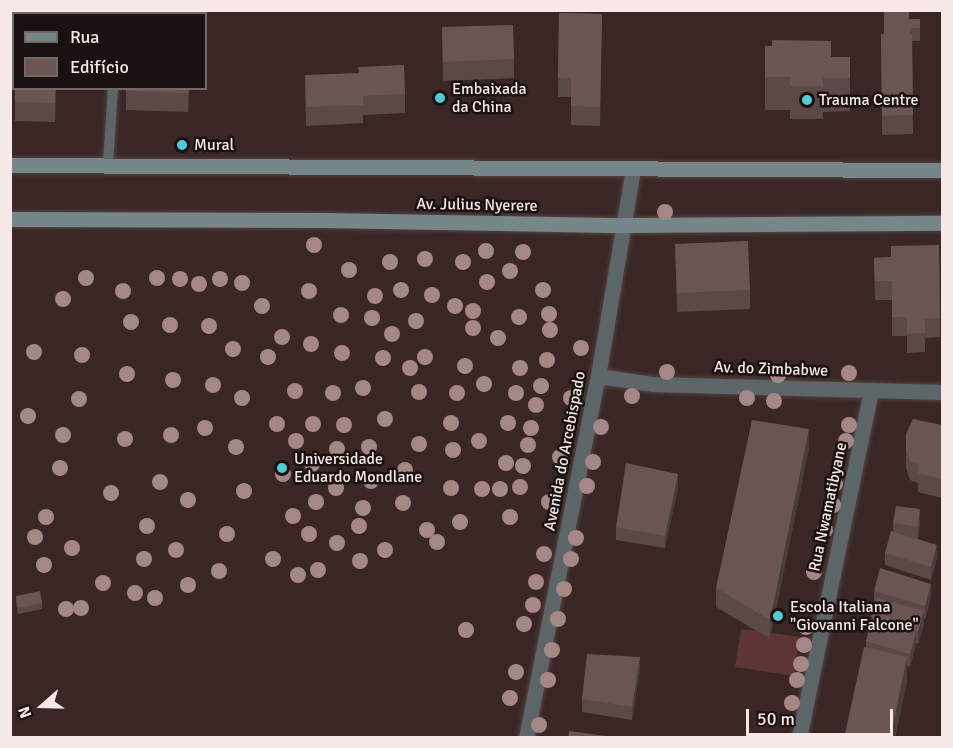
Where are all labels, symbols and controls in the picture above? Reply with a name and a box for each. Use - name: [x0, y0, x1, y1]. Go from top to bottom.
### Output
- legend: [12, 12, 207, 90]
- text: Rua: [70, 26, 99, 48]
- text: Edifício: [70, 56, 129, 78]
- place label: Embaixada da China: [452, 79, 527, 117]
- place label: Trauma Centre: [819, 90, 919, 110]
- marker: Embaixada da China: [433, 91, 447, 105]
- marker: Trauma Centre: [800, 93, 814, 107]
- place label: Mural: [194, 135, 234, 155]
- marker: Mural: [175, 138, 189, 152]
- street label: Av. Julius Nyerere: [416, 194, 538, 216]
- street label: Av. do Zimbabwe: [713, 357, 829, 381]
- street label: Avenida do Arcebispado: [540, 370, 590, 532]
- street label: Rua Nwamatibyane: [805, 441, 851, 573]
- place label: Universidade Eduardo Mondlane: [294, 449, 422, 487]
- marker: Universidade Eduardo Mondlane: [275, 461, 289, 475]
- place label: Escola Italiana "Giovanni Falcone": [790, 597, 919, 635]
- marker: Escola Italiana "Giovanni Falcone": [771, 609, 785, 623]
- north arrow: [12, 676, 72, 736]
- scale bar: [749, 697, 896, 735]
- text: N: [14, 704, 36, 721]
- text: 50 m: [757, 708, 795, 730]

